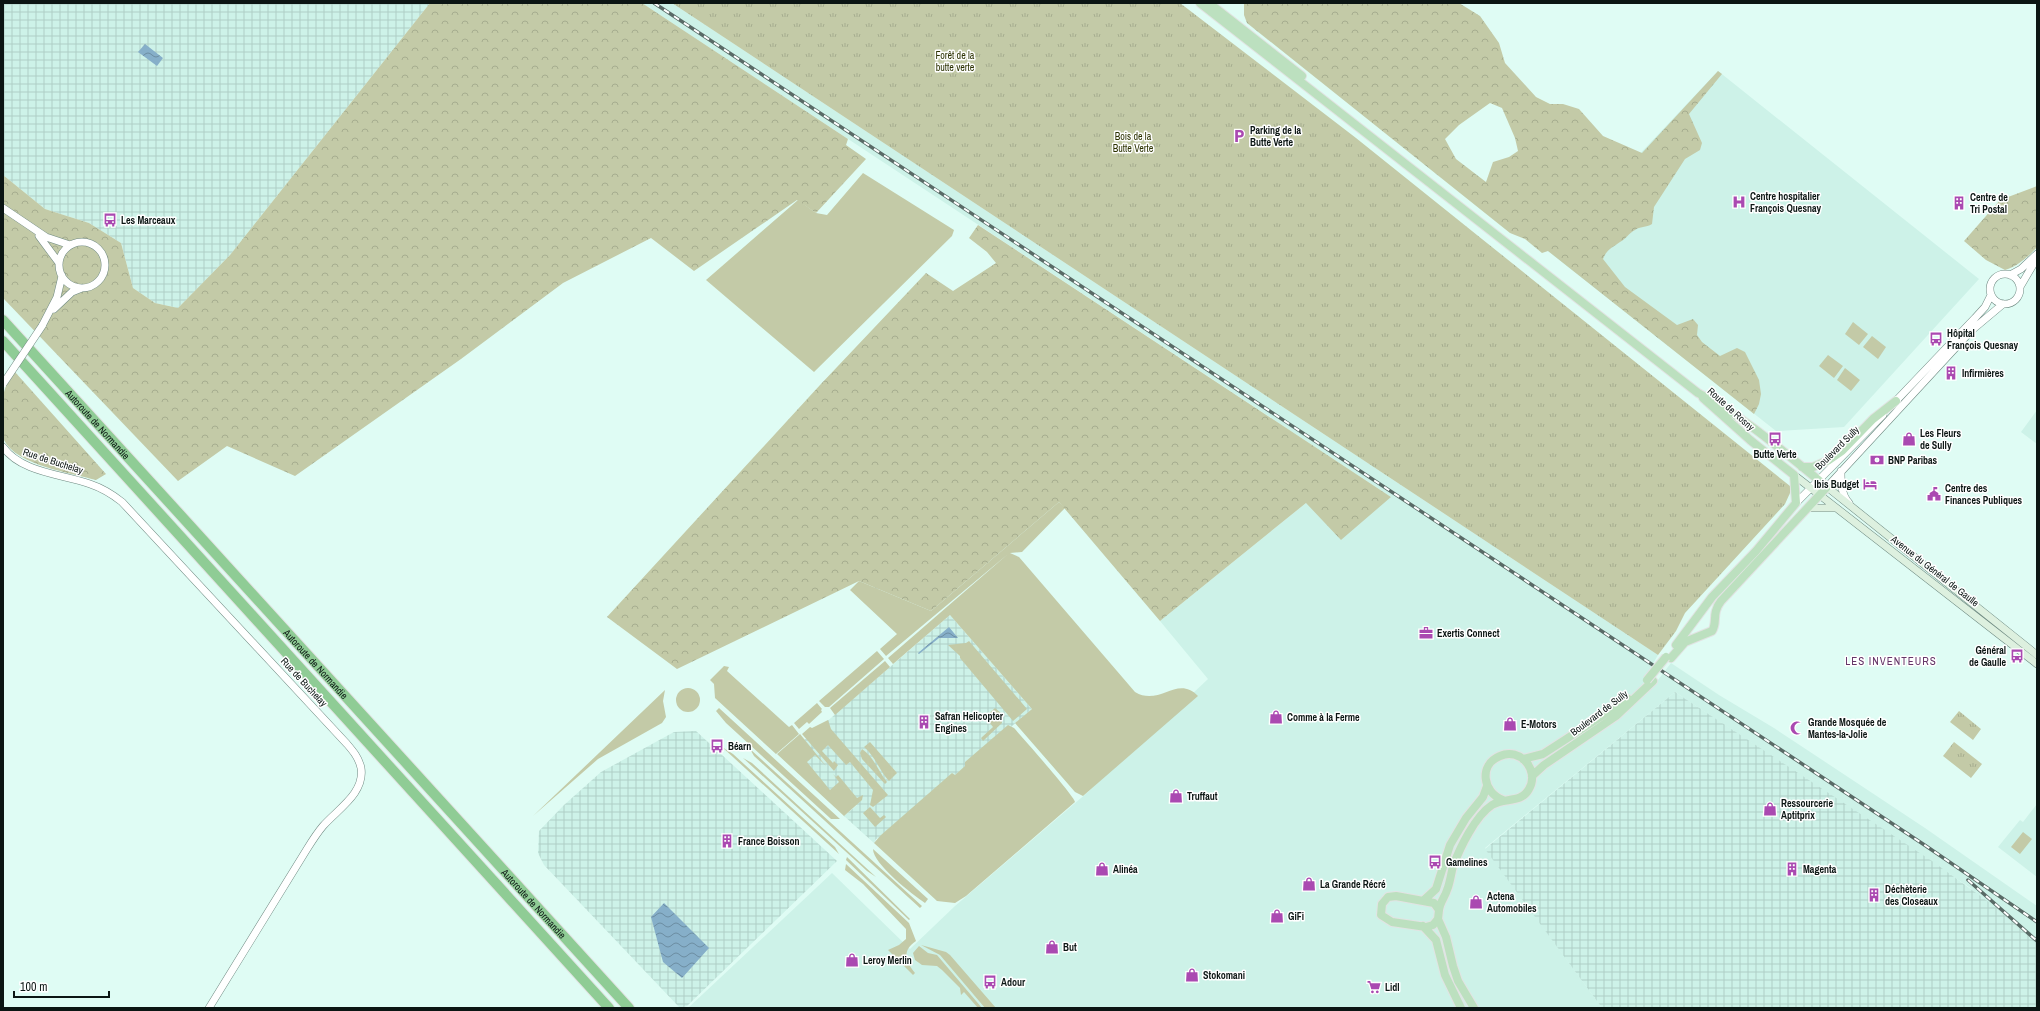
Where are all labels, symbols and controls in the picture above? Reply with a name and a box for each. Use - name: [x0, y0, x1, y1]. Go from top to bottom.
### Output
- park label: Forêt de la butte verte: [936, 49, 975, 74]
- place label: Parking de la Butte Verte: [1250, 124, 1301, 149]
- parking icon: Parking de la Butte Verte: [1231, 128, 1247, 144]
- park label: Bois de la Butte Verte: [1113, 130, 1154, 155]
- place label: Centre hospitalier François Quesnay: [1750, 190, 1822, 215]
- place label: Centre de Tri Postal: [1970, 191, 2008, 216]
- hospital icon: Centre hospitalier François Quesnay: [1731, 194, 1747, 210]
- building icon: Centre de Tri Postal: [1951, 195, 1967, 211]
- bus stop icon: Les Marceaux: [102, 212, 118, 228]
- place label: Les Marceaux: [121, 214, 176, 227]
- place label: Hôpital François Quesnay: [1947, 327, 2019, 352]
- bus stop icon: Hôpital François Quesnay: [1928, 331, 1944, 347]
- building icon: Infirmières: [1943, 365, 1959, 381]
- place label: Infirmières: [1962, 367, 2004, 380]
- street label: Route de Rosny: [1705, 384, 1758, 434]
- street label: Autoroute de Normandie: [62, 386, 133, 462]
- street label: Boulevard Sully: [1812, 423, 1862, 473]
- place label: Les Fleurs de Sully: [1920, 427, 1961, 452]
- bus stop icon: Butte Verte: [1767, 431, 1783, 447]
- shop icon: Les Fleurs de Sully: [1901, 431, 1917, 447]
- street label: Rue de Buchelay: [21, 445, 86, 477]
- place label: Butte Verte: [1753, 448, 1797, 461]
- bank icon: BNP Paribas: [1869, 452, 1885, 468]
- place label: BNP Paribas: [1888, 454, 1938, 467]
- hotel icon: Ibis Budget: [1862, 476, 1878, 492]
- place label: Ibis Budget: [1814, 478, 1859, 491]
- place label: Centre des Finances Publiques: [1945, 482, 2022, 507]
- public building icon: Centre des Finances Publiques: [1926, 486, 1942, 502]
- street label: Avenue du Général de Gaulle: [1888, 532, 1982, 610]
- office icon: Exertis Connect: [1418, 625, 1434, 641]
- street label: Autoroute de Normandie: [280, 626, 351, 702]
- place label: Exertis Connect: [1437, 627, 1500, 640]
- place label: Général de Gaulle: [1969, 644, 2006, 669]
- bus stop icon: Général de Gaulle: [2009, 648, 2025, 664]
- district label: LES INVENTEURS: [1845, 654, 1937, 668]
- street label: Rue de Buchelay: [278, 655, 331, 710]
- street label: Boulevard de Sully: [1568, 687, 1631, 739]
- shop icon: Comme à la Ferme: [1268, 709, 1284, 725]
- place label: Safran Helicopter Engines: [935, 710, 1004, 735]
- place label: Comme à la Ferme: [1287, 711, 1360, 724]
- building icon: Safran Helicopter Engines: [916, 714, 932, 730]
- shop icon: E-Motors: [1502, 716, 1518, 732]
- place label: Grande Mosquée de Mantes-la-Jolie: [1808, 716, 1887, 741]
- place label: E-Motors: [1521, 718, 1557, 731]
- mosque icon: Grande Mosquée de Mantes-la-Jolie: [1789, 720, 1805, 736]
- bus stop icon: Béarn: [709, 738, 725, 754]
- place label: Béarn: [728, 740, 751, 753]
- shop icon: Truffaut: [1168, 788, 1184, 804]
- place label: Truffaut: [1187, 790, 1218, 803]
- place label: Ressourcerie Aptitprix: [1781, 797, 1833, 822]
- shop icon: Ressourcerie Aptitprix: [1762, 801, 1778, 817]
- building icon: France Boisson: [719, 833, 735, 849]
- place label: France Boisson: [738, 835, 800, 848]
- bus stop icon: Gamelines: [1427, 854, 1443, 870]
- place label: Gamelines: [1446, 856, 1488, 869]
- shop icon: Alinéa: [1094, 861, 1110, 877]
- building icon: Magenta: [1784, 861, 1800, 877]
- place label: Alinéa: [1113, 863, 1138, 876]
- place label: Magenta: [1803, 863, 1837, 876]
- street label: Autoroute de Normandie: [498, 865, 569, 942]
- shop icon: La Grande Récré: [1301, 876, 1317, 892]
- place label: La Grande Récré: [1320, 878, 1386, 891]
- place label: Déchèterie des Closeaux: [1885, 883, 1938, 908]
- building icon: Déchèterie des Closeaux: [1866, 887, 1882, 903]
- place label: Actena Automobiles: [1487, 890, 1537, 915]
- shop icon: Actena Automobiles: [1468, 894, 1484, 910]
- shop icon: GiFi: [1269, 908, 1285, 924]
- place label: GiFi: [1288, 910, 1304, 923]
- shop icon: But: [1044, 939, 1060, 955]
- place label: But: [1063, 941, 1077, 954]
- shop icon: Leroy Merlin: [844, 952, 860, 968]
- place label: Leroy Merlin: [863, 954, 912, 967]
- shop icon: Stokomani: [1184, 967, 1200, 983]
- place label: Stokomani: [1203, 969, 1245, 982]
- scale bar: [14, 973, 109, 999]
- bus stop icon: Adour: [982, 974, 998, 990]
- place label: Adour: [1001, 976, 1026, 989]
- text: 100 m: [20, 979, 47, 995]
- supermarket icon: Lidl: [1366, 979, 1382, 995]
- place label: Lidl: [1385, 981, 1400, 994]

